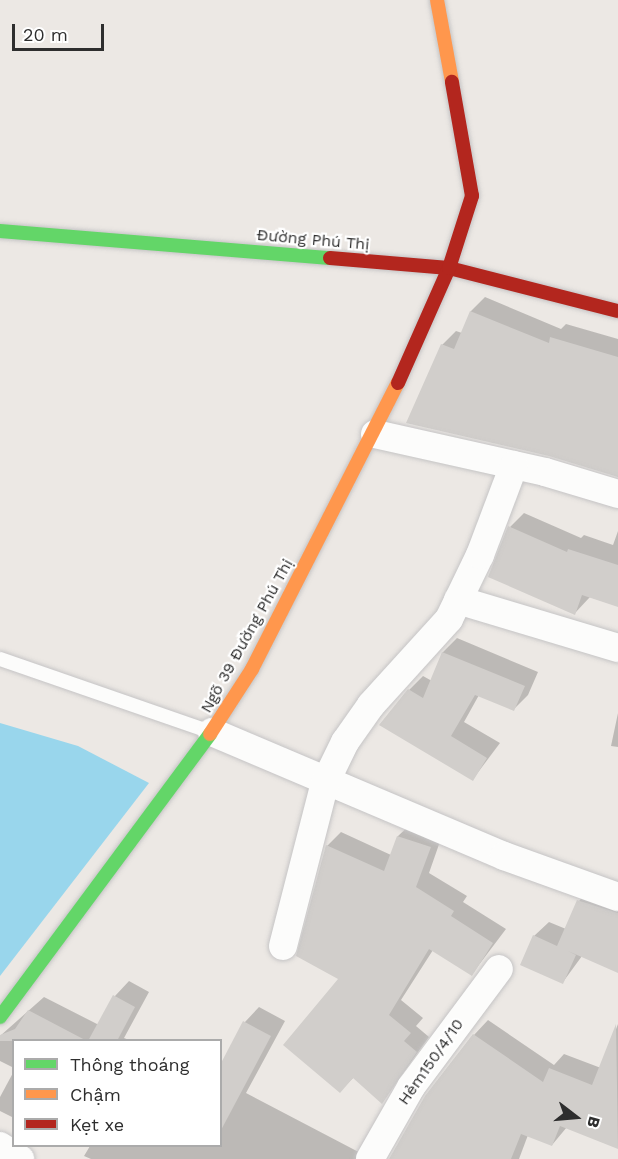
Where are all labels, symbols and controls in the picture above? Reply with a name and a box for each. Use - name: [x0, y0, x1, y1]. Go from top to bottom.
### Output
- scale bar: [15, 12, 106, 50]
- text: 20 m: [23, 24, 68, 45]
- street label: Đường Phú Thị: [256, 225, 370, 255]
- street label: Ngõ 39 Đường Phú Thị: [197, 556, 297, 716]
- street label: Hẻm150/4/10: [394, 1015, 468, 1109]
- legend: [12, 1039, 222, 1147]
- text: Thông thoáng: [70, 1054, 189, 1075]
- text: Chậm: [70, 1084, 121, 1105]
- north arrow: [546, 1087, 606, 1147]
- text: Kẹt xe: [70, 1114, 124, 1135]
- text: B: [583, 1114, 604, 1130]

